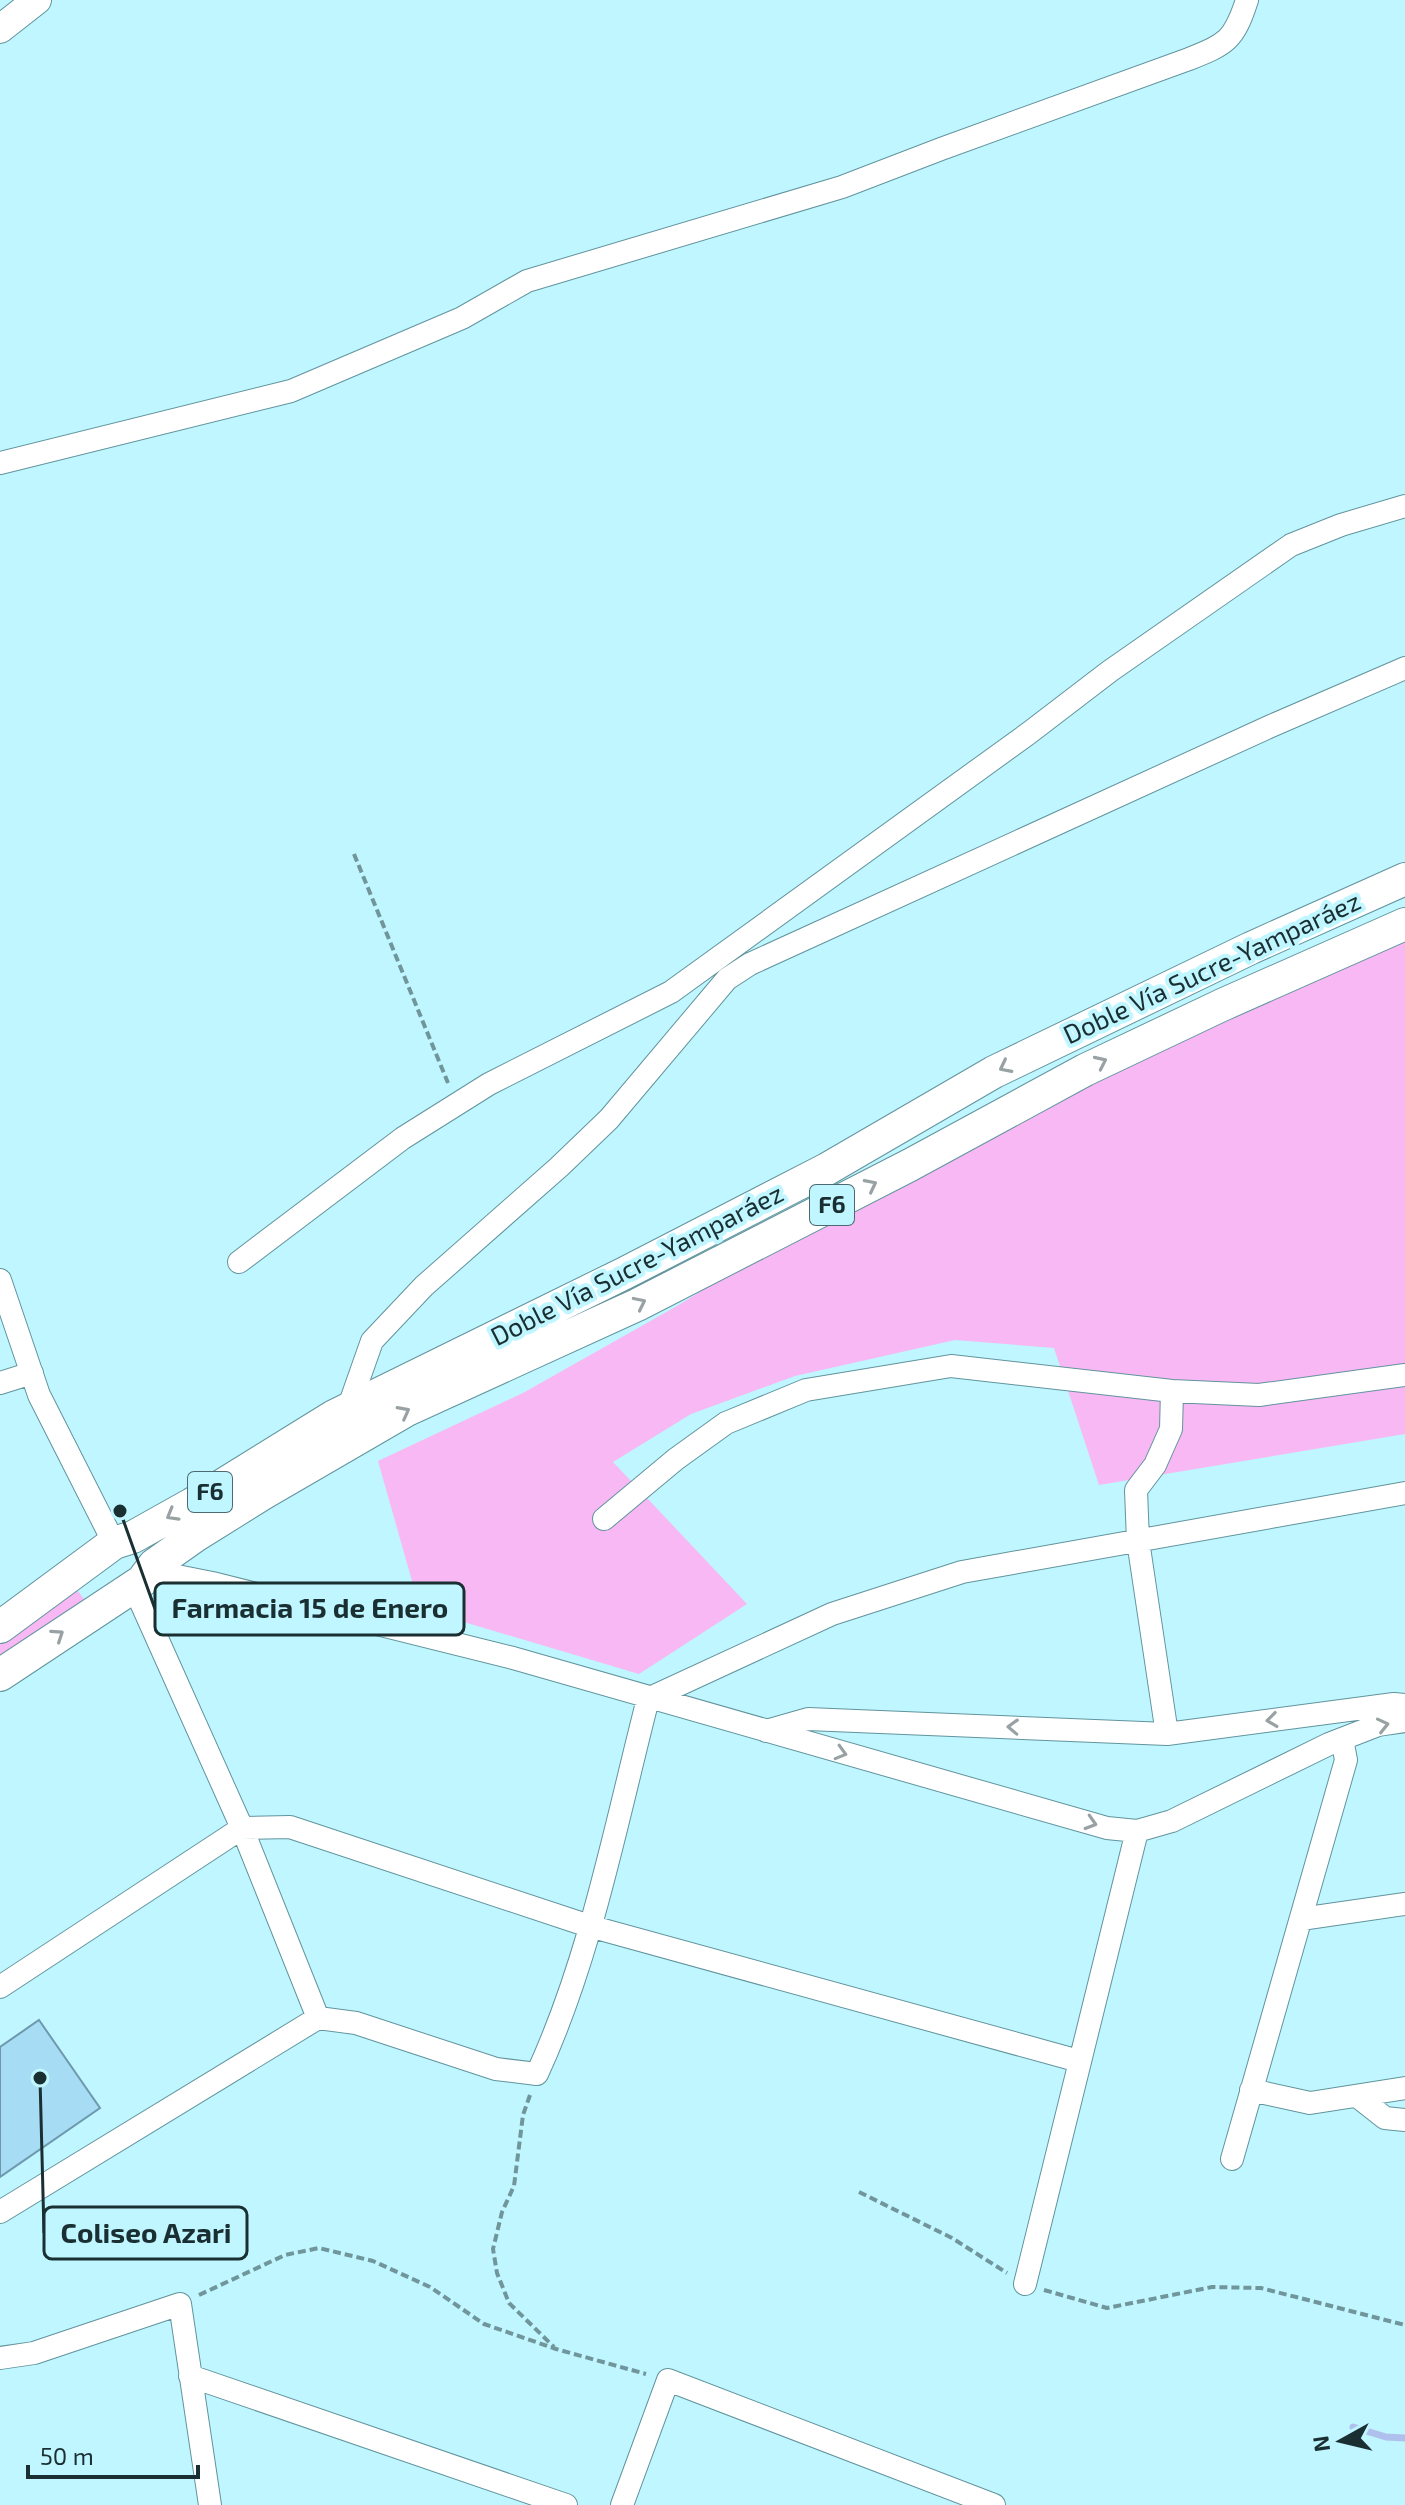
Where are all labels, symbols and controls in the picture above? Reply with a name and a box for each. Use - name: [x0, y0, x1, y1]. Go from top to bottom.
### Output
- street label: Doble Vía Sucre-Yamparáez: [1058, 884, 1365, 1049]
- one-way arrow: [1093, 1056, 1107, 1072]
- one-way arrow: [999, 1057, 1013, 1073]
- street label: Doble Vía Sucre-Yamparáez: [485, 1176, 788, 1351]
- one-way arrow: [863, 1179, 878, 1194]
- road number: F6: [810, 1185, 854, 1225]
- one-way arrow: [632, 1297, 646, 1313]
- one-way arrow: [396, 1407, 411, 1422]
- road number: F6: [188, 1472, 232, 1512]
- one-way arrow: [166, 1505, 181, 1521]
- callout: Farmacia 15 de Enero: [155, 1583, 464, 1635]
- text: Farmacia 15 de Enero: [172, 1590, 448, 1624]
- one-way arrow: [50, 1630, 64, 1645]
- one-way arrow: [1265, 1711, 1279, 1728]
- one-way arrow: [1376, 1717, 1390, 1734]
- one-way arrow: [1006, 1719, 1019, 1736]
- one-way arrow: [833, 1743, 847, 1760]
- one-way arrow: [1083, 1814, 1097, 1830]
- callout: Coliseo Azari: [44, 2207, 247, 2259]
- text: Coliseo Azari: [60, 2215, 232, 2249]
- north arrow: [1301, 2401, 1381, 2481]
- scale bar: [28, 2429, 198, 2479]
- text: N: [1306, 2434, 1334, 2454]
- text: 50 m: [40, 2441, 94, 2470]

